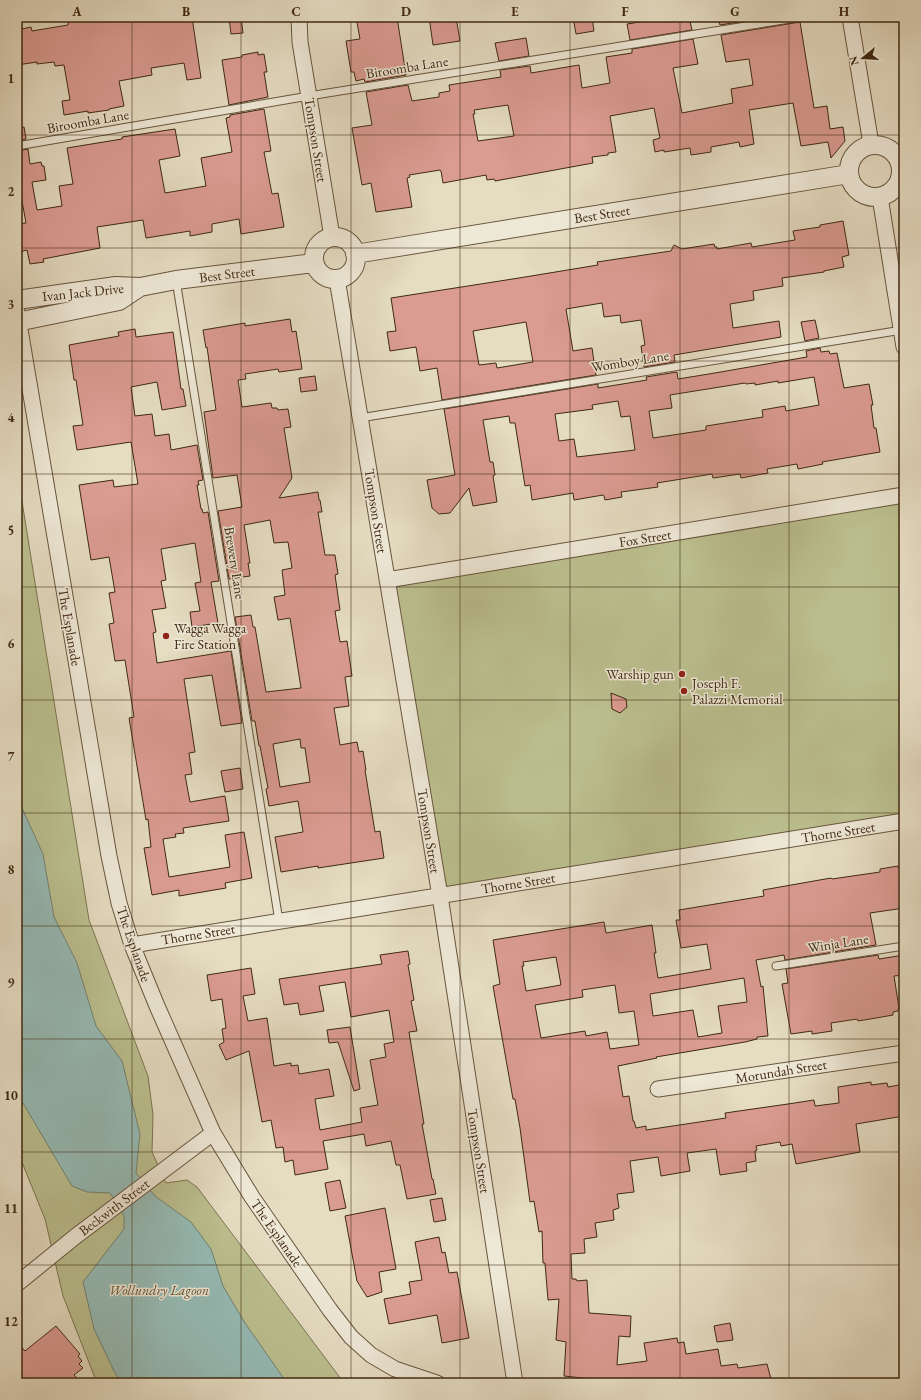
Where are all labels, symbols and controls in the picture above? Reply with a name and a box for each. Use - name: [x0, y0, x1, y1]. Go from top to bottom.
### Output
- text: A: [71, 3, 82, 20]
- text: B: [182, 3, 190, 20]
- text: C: [291, 3, 301, 20]
- text: D: [401, 3, 411, 20]
- text: E: [511, 3, 519, 20]
- text: F: [621, 3, 629, 20]
- text: G: [730, 3, 740, 20]
- text: H: [839, 3, 850, 20]
- north arrow: [843, 38, 883, 78]
- street label: Biroomba Lane: [365, 52, 450, 82]
- text: N: [845, 55, 862, 67]
- text: 1: [8, 70, 15, 87]
- street label: Tompson Street: [300, 96, 332, 184]
- street label: Biroomba Lane: [46, 105, 131, 137]
- text: 2: [8, 183, 15, 200]
- street label: Best Street: [573, 201, 632, 227]
- street label: Best Street: [198, 262, 257, 286]
- street label: Ivan Jack Drive: [41, 279, 125, 305]
- text: 3: [8, 296, 15, 313]
- street label: Womboy Lane: [590, 346, 671, 376]
- text: 4: [8, 409, 15, 426]
- street label: Tompson Street: [360, 467, 392, 555]
- text: 5: [8, 522, 14, 539]
- street label: Brewery Lane: [220, 525, 250, 601]
- street label: Fox Street: [618, 525, 673, 551]
- street label: The Esplanade: [54, 587, 86, 668]
- place label: Wagga Wagga Fire Station: [174, 619, 247, 653]
- marker: Wagga Wagga Fire Station: [161, 631, 171, 641]
- text: 6: [8, 635, 15, 652]
- place label: Warship gun: [606, 665, 675, 683]
- marker: Warship gun: [677, 669, 687, 679]
- place label: Joseph F. Palazzi Memorial: [691, 674, 783, 708]
- marker: Joseph F. Palazzi Memorial: [679, 686, 689, 696]
- text: 7: [8, 748, 15, 765]
- street label: Tompson Street: [413, 787, 445, 875]
- street label: Thorne Street: [800, 817, 877, 847]
- text: 8: [8, 861, 15, 878]
- street label: Thorne Street: [480, 868, 557, 898]
- street label: The Esplanade: [113, 904, 156, 985]
- street label: Thorne Street: [160, 919, 237, 949]
- street label: Winja Lane: [806, 929, 870, 957]
- text: 9: [8, 974, 15, 991]
- street label: Morundah Street: [734, 1055, 829, 1087]
- text: 10: [4, 1087, 18, 1104]
- street label: Tompson Street: [463, 1107, 495, 1195]
- street label: Beckwith Street: [75, 1174, 153, 1239]
- street label: The Esplanade: [247, 1196, 307, 1271]
- text: 11: [4, 1200, 18, 1217]
- park label: Wollundry Lagoon: [109, 1281, 209, 1299]
- text: 12: [4, 1313, 18, 1330]

